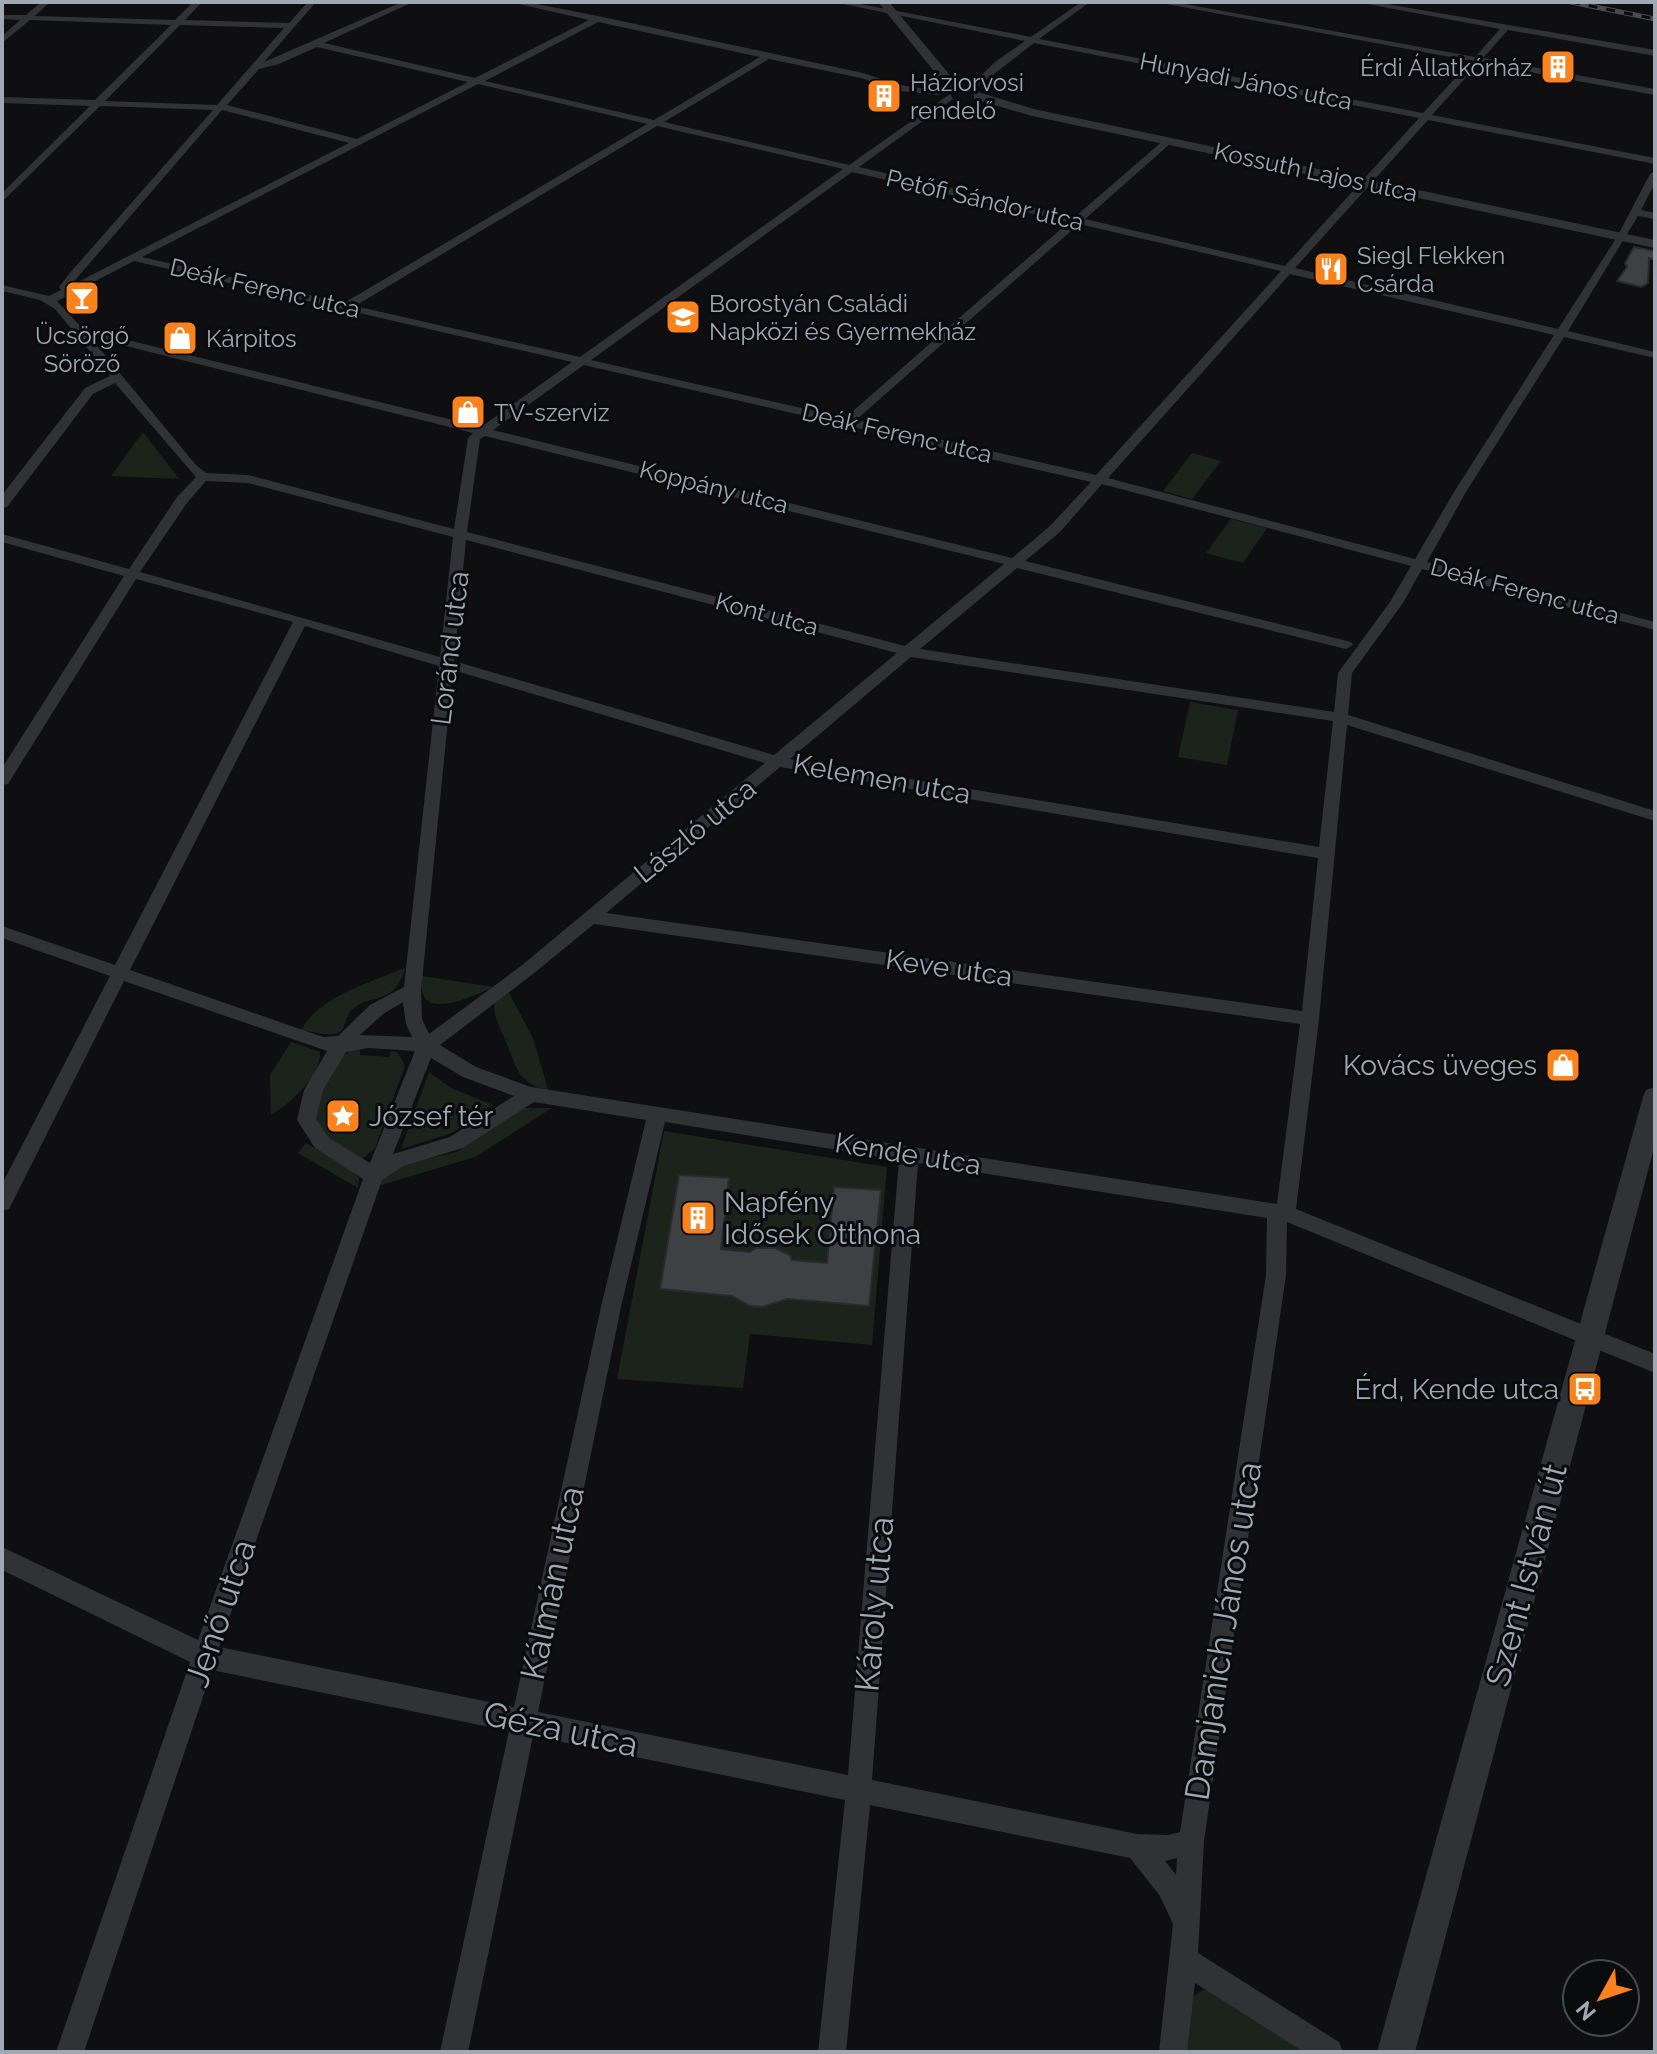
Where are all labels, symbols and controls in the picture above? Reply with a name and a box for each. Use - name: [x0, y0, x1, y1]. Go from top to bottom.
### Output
- street label: Hunyadi János utca: [1137, 46, 1355, 116]
- building icon: Érdi Állatkórház: [1539, 48, 1577, 86]
- place label: Érdi Állatkórház: [1360, 53, 1532, 82]
- place label: Háziorvosi rendelő: [910, 68, 1024, 125]
- building icon: Háziorvosi rendelő: [865, 77, 903, 115]
- street label: Kossuth Lajos utca: [1212, 136, 1420, 208]
- street label: Petőfi Sándor utca: [883, 163, 1087, 237]
- place label: Siegl Flekken Csárda: [1357, 241, 1505, 298]
- restaurant icon: Siegl Flekken Csárda: [1312, 250, 1350, 288]
- street label: Deák Ferenc utca: [167, 252, 363, 324]
- bar icon: Ücsörgő Söröző: [63, 279, 101, 317]
- place label: Borostyán Családi Napközi és Gyermekház: [709, 289, 976, 346]
- school or university icon: Borostyán Családi Napközi és Gyermekház: [664, 298, 702, 336]
- shop icon: Kárpitos: [161, 319, 199, 357]
- place label: Ücsörgő Söröző: [35, 321, 129, 378]
- place label: Kárpitos: [206, 324, 297, 353]
- shop icon: TV-szerviz: [449, 393, 487, 431]
- street label: Deák Ferenc utca: [799, 397, 995, 469]
- place label: TV-szerviz: [494, 398, 610, 427]
- street label: Koppány utca: [637, 455, 791, 519]
- street label: Deák Ferenc utca: [1427, 552, 1623, 630]
- street label: Loránd utca: [424, 569, 476, 727]
- street label: Kont utca: [712, 586, 822, 642]
- street label: Kelemen utca: [791, 747, 973, 811]
- street label: László utca: [628, 772, 762, 890]
- street label: Keve utca: [884, 943, 1014, 993]
- shop icon: Kovács üveges: [1544, 1046, 1582, 1084]
- place label: Kovács üveges: [1343, 1049, 1537, 1082]
- place icon: József tér: [324, 1097, 362, 1135]
- place label: József tér: [369, 1100, 493, 1133]
- street label: Kende utca: [833, 1126, 983, 1182]
- place label: Napfény Idősek Otthona: [724, 1186, 921, 1251]
- building icon: Napfény Idősek Otthona: [679, 1199, 717, 1237]
- bus stop icon: Érd, Kende utca: [1566, 1370, 1604, 1408]
- place label: Érd, Kende utca: [1355, 1373, 1559, 1406]
- street label: Damjanich János utca: [1177, 1459, 1269, 1803]
- street label: Szent István út: [1477, 1459, 1575, 1691]
- street label: Kálmán utca: [512, 1483, 592, 1683]
- street label: Károly utca: [846, 1515, 902, 1693]
- street label: Jenő utca: [176, 1534, 264, 1692]
- street label: Géza utca: [480, 1693, 642, 1765]
- north arrow: [1561, 1958, 1641, 2038]
- text: N: [1570, 1996, 1601, 2026]

